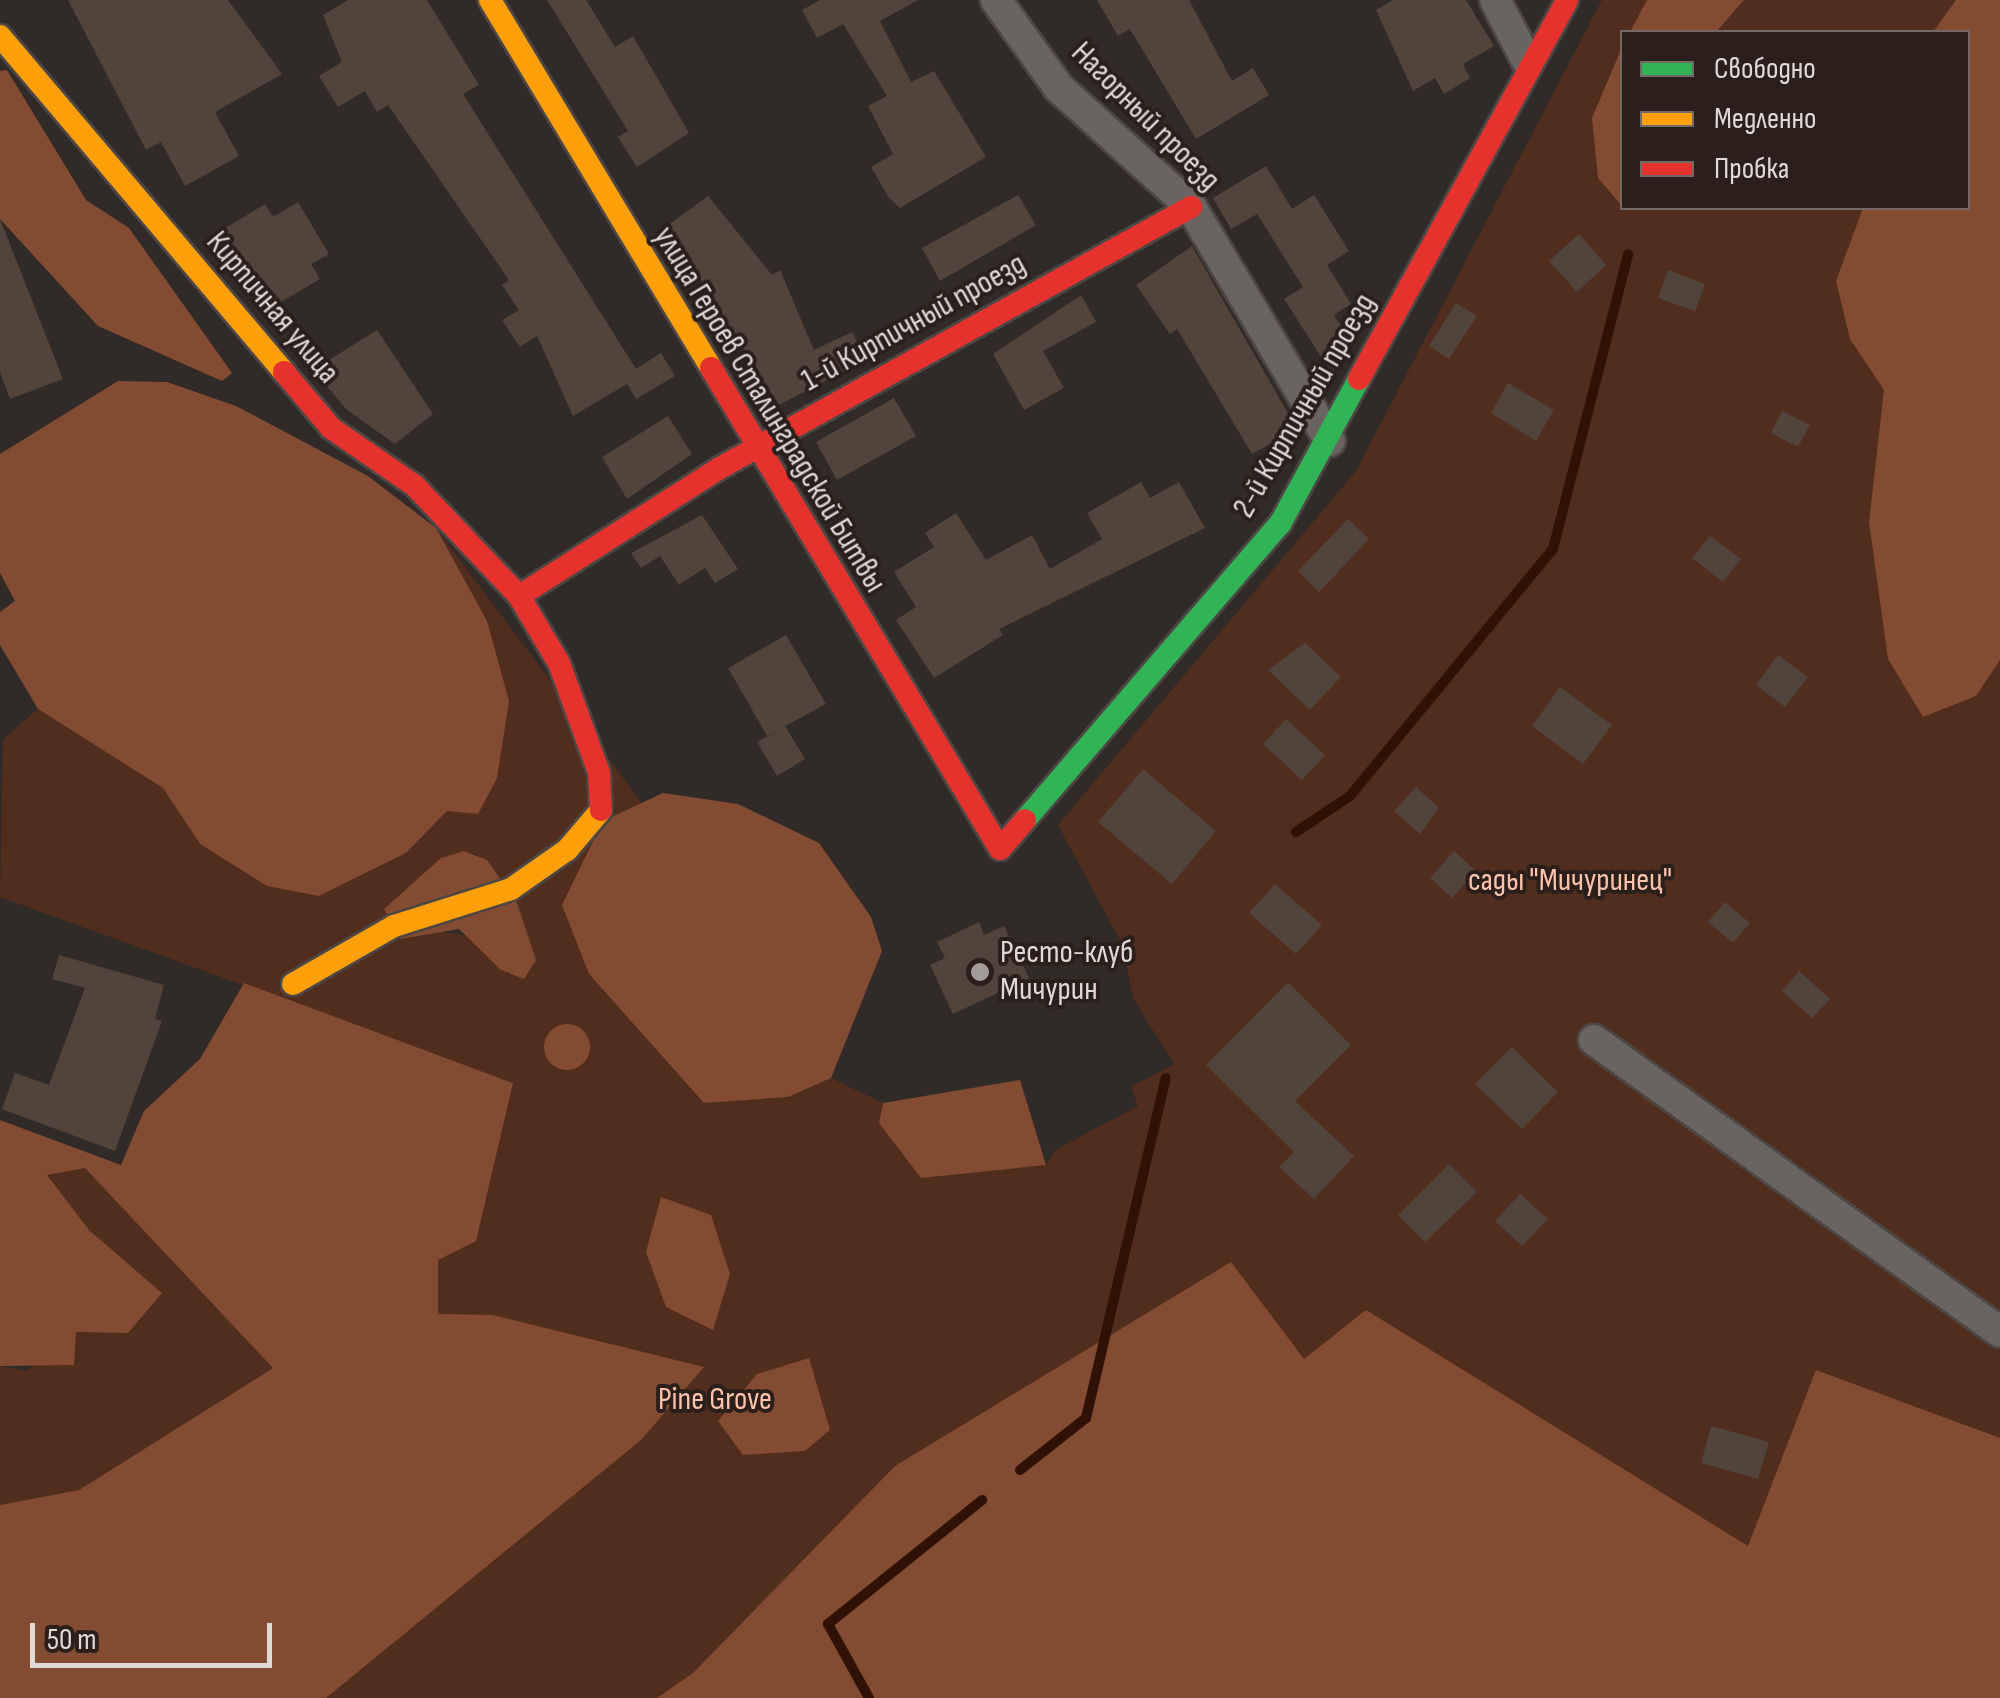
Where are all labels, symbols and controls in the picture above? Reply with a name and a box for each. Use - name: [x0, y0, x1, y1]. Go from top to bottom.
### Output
- legend: [1620, 30, 1970, 210]
- street label: Нагорный проезд: [1063, 35, 1227, 199]
- text: Свободно: [1714, 51, 1816, 87]
- text: Медленно: [1714, 101, 1816, 137]
- text: Пробка: [1714, 151, 1789, 187]
- street label: улица Героев Сталинградской Битвы: [644, 220, 894, 600]
- street label: Кирпичная улица: [197, 224, 347, 392]
- street label: 1-й Кирпичный проезд: [795, 246, 1033, 400]
- street label: 2-й Кирпичный проезд: [1225, 287, 1385, 525]
- park label: сады "Мичуринец": [1468, 862, 1672, 900]
- place label: Ресто-клуб Мичурин: [1000, 935, 1133, 1010]
- marker: Ресто-клуб Мичурин: [969, 961, 991, 983]
- park label: Pine Grove: [658, 1381, 772, 1419]
- scale bar: [35, 1603, 278, 1665]
- text: 50 m: [47, 1622, 96, 1658]

